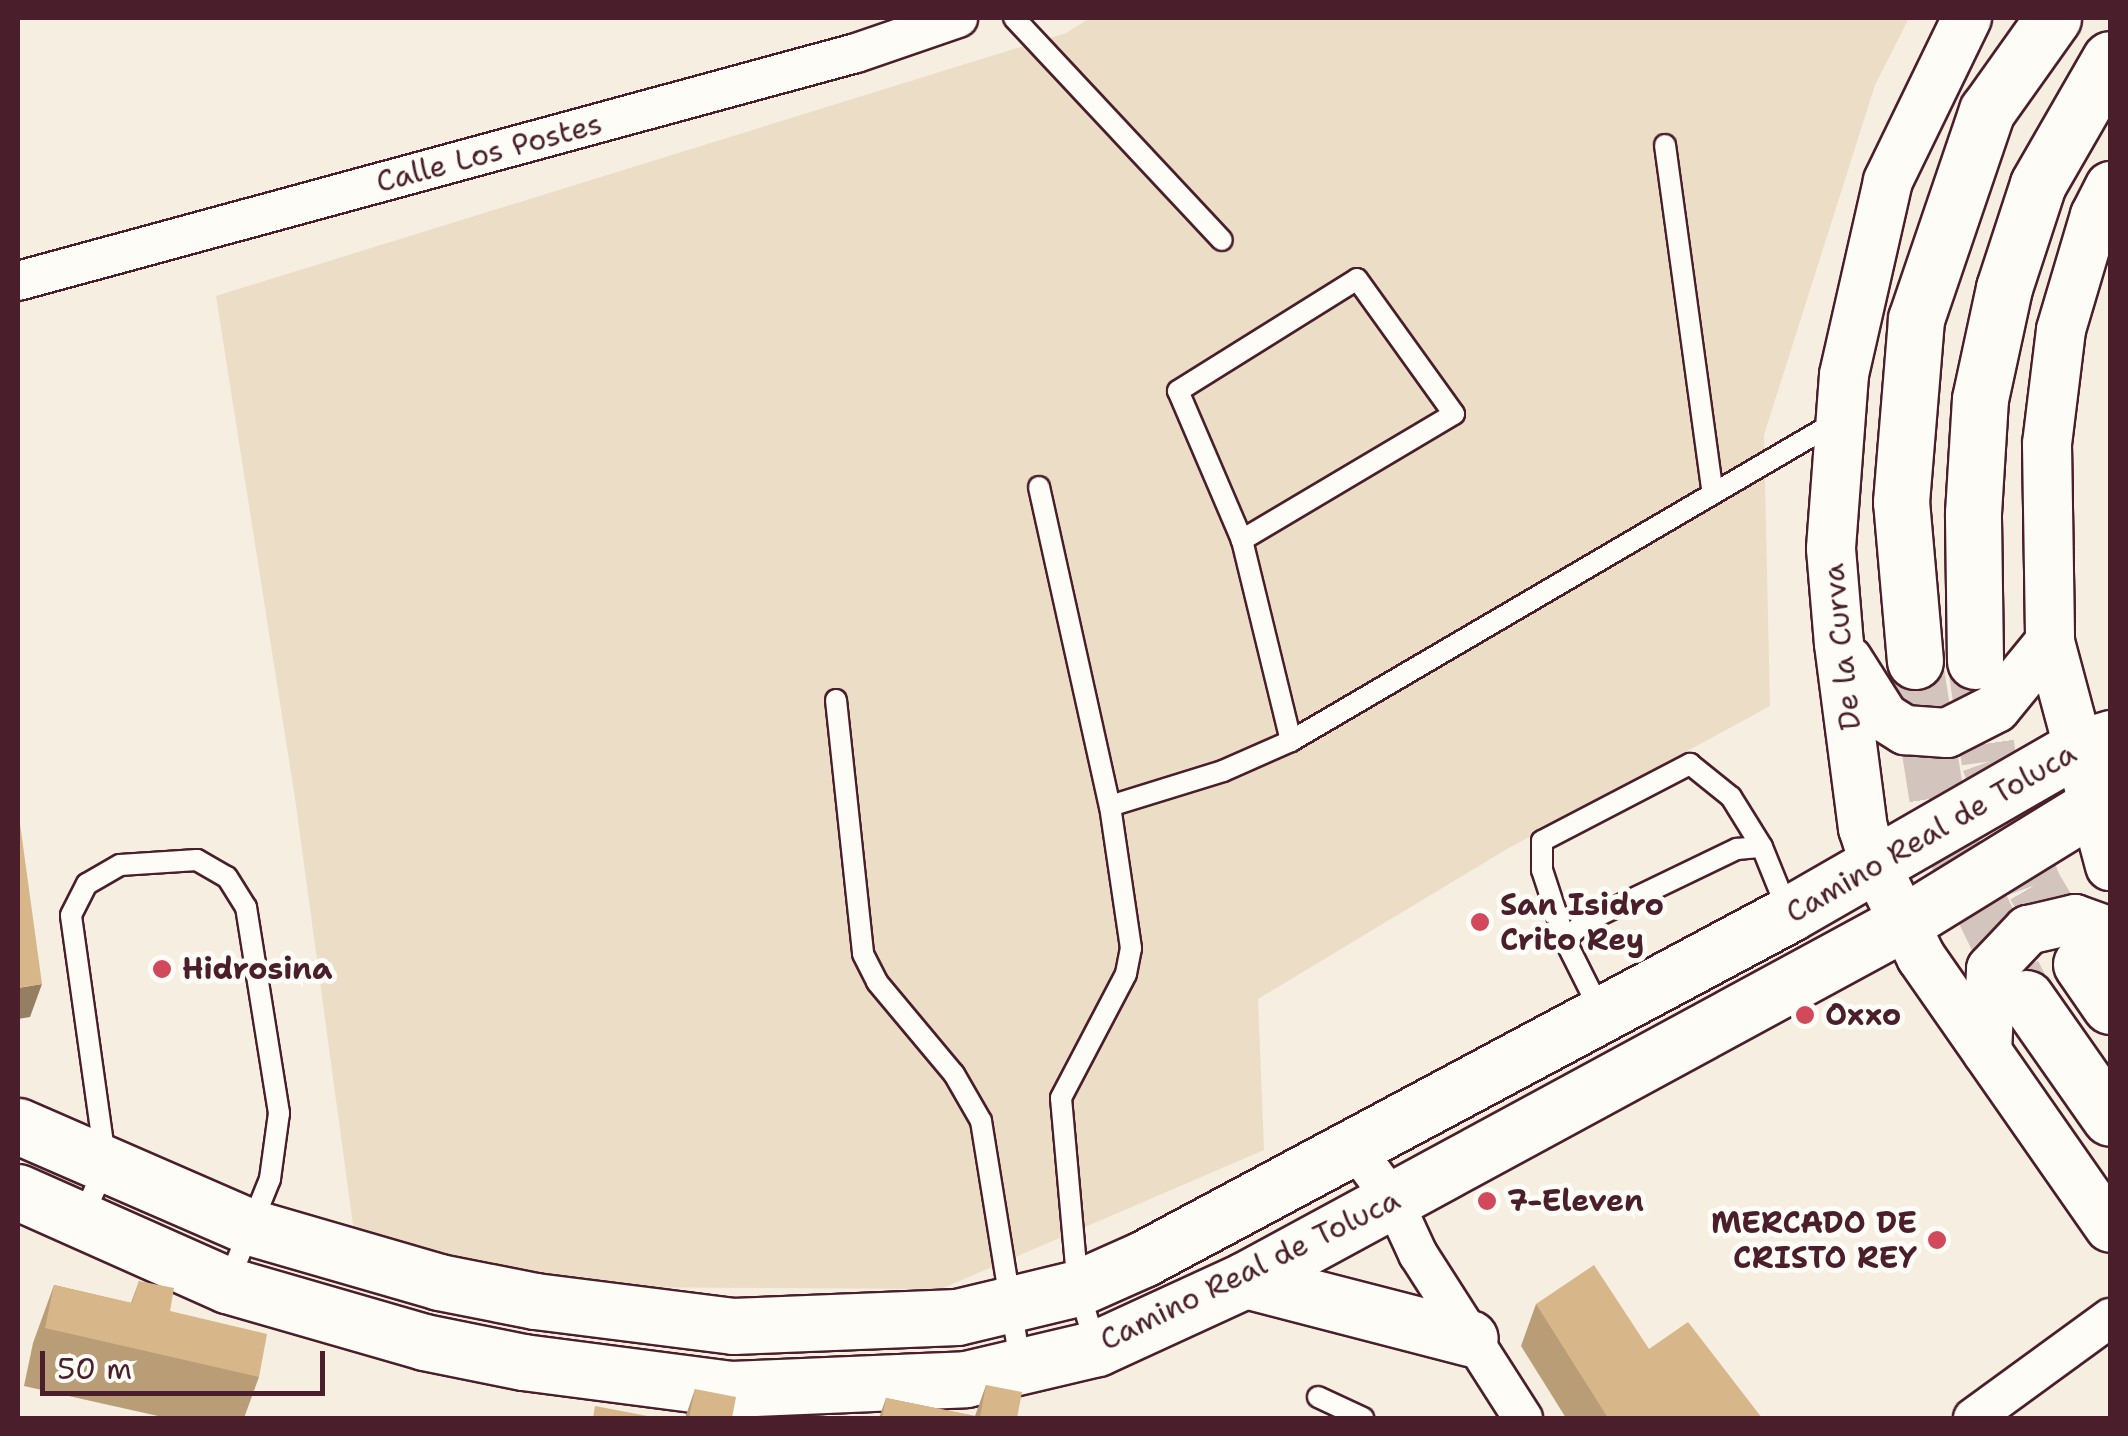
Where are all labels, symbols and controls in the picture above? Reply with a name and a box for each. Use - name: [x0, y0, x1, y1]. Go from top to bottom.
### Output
- street label: Calle Los Postes: [372, 106, 606, 200]
- street label: De la Curva: [1815, 562, 1869, 732]
- street label: Camino Real de Toluca: [1779, 735, 2083, 931]
- place label: San Isidro Crito Rey: [1500, 887, 1664, 958]
- marker: San Isidro Crito Rey: [1469, 911, 1491, 933]
- place label: Hidrosina: [182, 951, 332, 987]
- marker: Hidrosina: [151, 958, 173, 980]
- place label: Oxxo: [1825, 997, 1901, 1033]
- marker: Oxxo: [1794, 1004, 1816, 1026]
- street label: Camino Real de Toluca: [1094, 1182, 1406, 1358]
- place label: 7-Eleven: [1507, 1183, 1644, 1219]
- marker: 7-Eleven: [1476, 1190, 1498, 1212]
- place label: MERCADO DE CRISTO REY: [1711, 1205, 1917, 1276]
- marker: MERCADO DE CRISTO REY: [1926, 1229, 1948, 1251]
- scale bar: [45, 1331, 330, 1393]
- text: 50 m: [57, 1348, 132, 1389]

